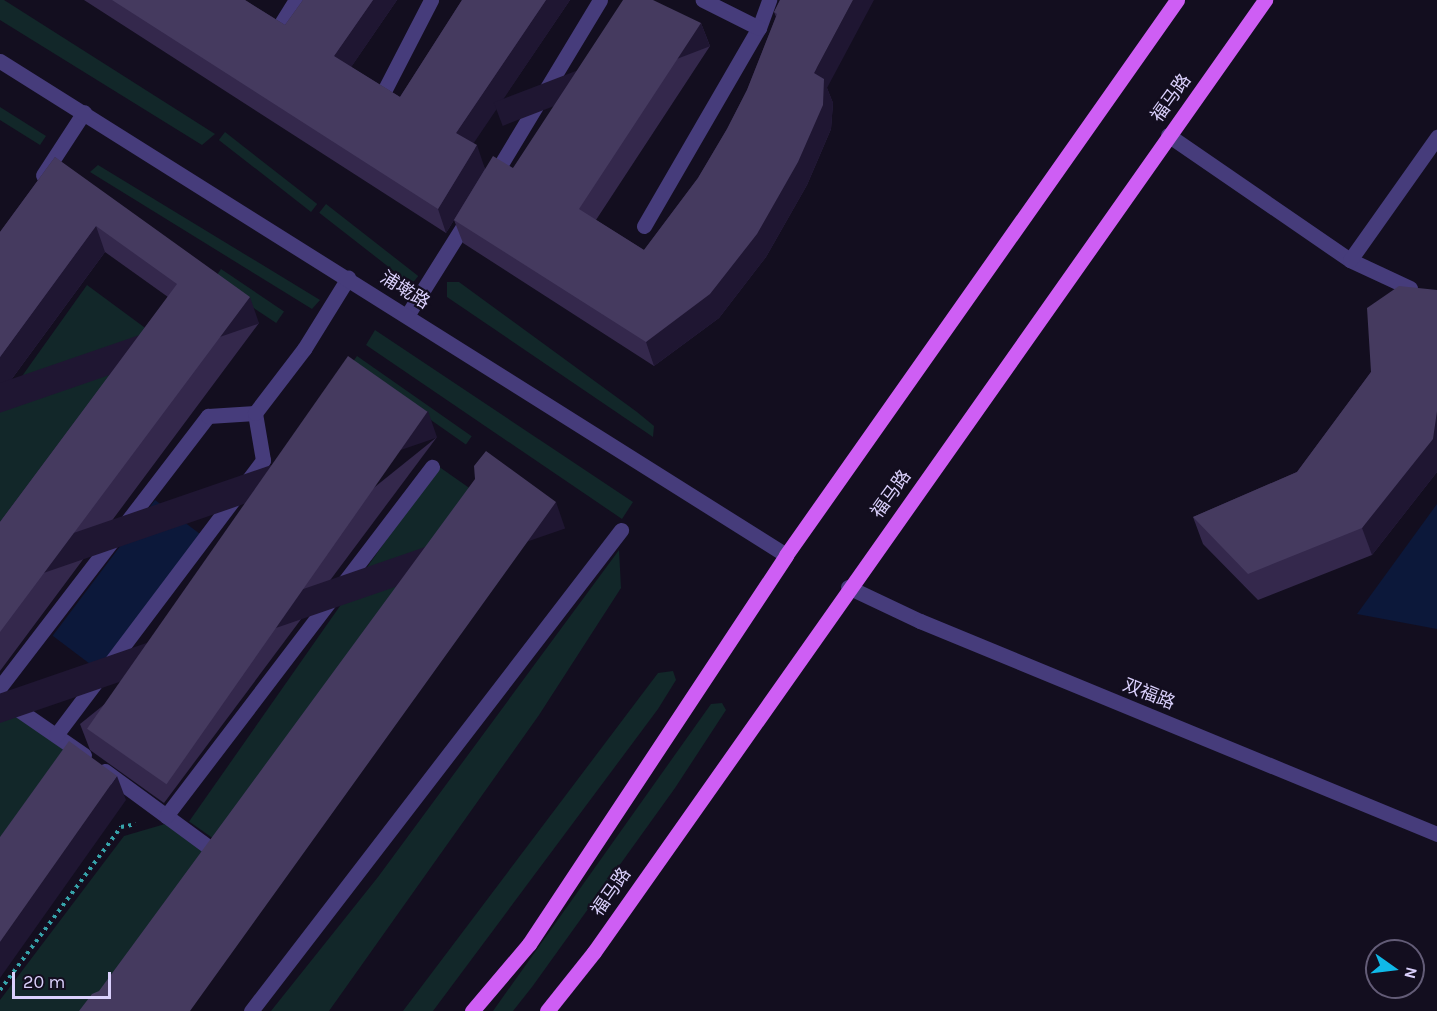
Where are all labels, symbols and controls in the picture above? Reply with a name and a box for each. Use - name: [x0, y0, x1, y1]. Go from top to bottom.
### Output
- street label: 福马路: [1146, 70, 1196, 126]
- street label: 浦墘路: [376, 267, 434, 313]
- street label: 福马路: [866, 466, 916, 522]
- street label: 双福路: [1120, 674, 1178, 714]
- street label: 福马路: [587, 864, 635, 920]
- north arrow: [1365, 939, 1425, 999]
- scale bar: [15, 960, 114, 998]
- text: N: [1400, 965, 1422, 981]
- text: 20 m: [23, 971, 65, 993]

